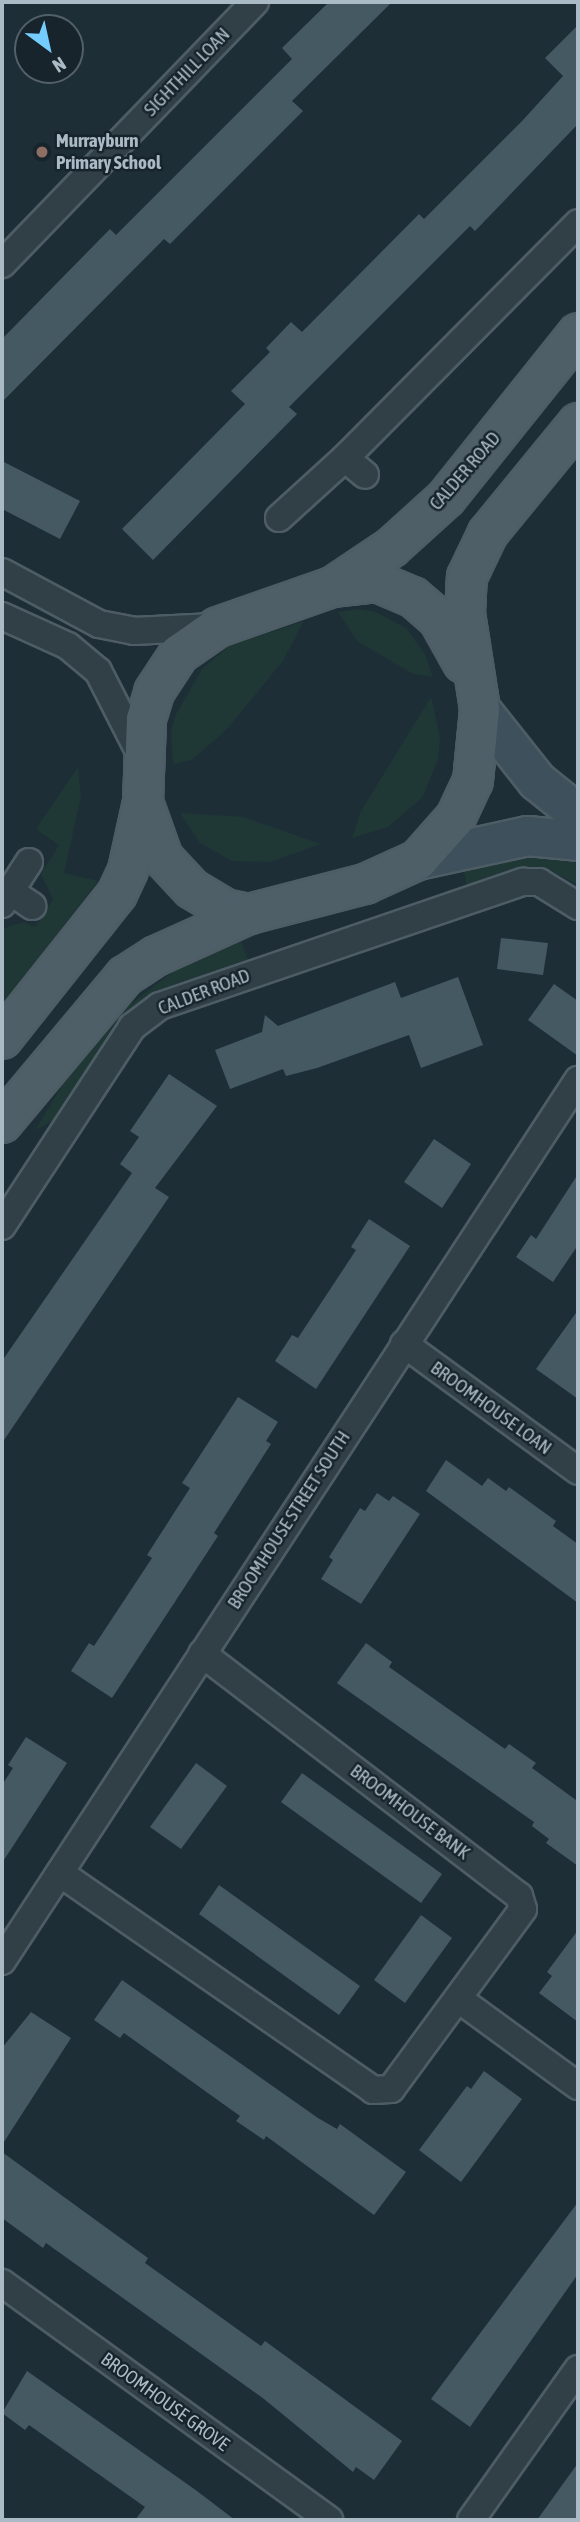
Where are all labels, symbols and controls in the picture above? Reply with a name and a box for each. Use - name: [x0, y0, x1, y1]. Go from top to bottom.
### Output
- north arrow: [14, 14, 84, 84]
- street label: SIGHTHILL LOAN: [139, 23, 235, 121]
- text: N: [49, 53, 70, 77]
- place label: Murrayburn Primary School: [56, 130, 161, 174]
- marker: Murrayburn Primary School: [34, 144, 50, 160]
- street label: CALDER ROAD: [425, 427, 505, 515]
- street label: CALDER ROAD: [155, 964, 253, 1020]
- street label: BROOMHOUSE LOAN: [426, 1357, 556, 1459]
- street label: BROOMHOUSE STREET SOUTH: [223, 1427, 355, 1613]
- street label: BROOMHOUSE BANK: [346, 1760, 474, 1864]
- street label: BROOMHOUSE GROVE: [96, 2348, 234, 2456]

